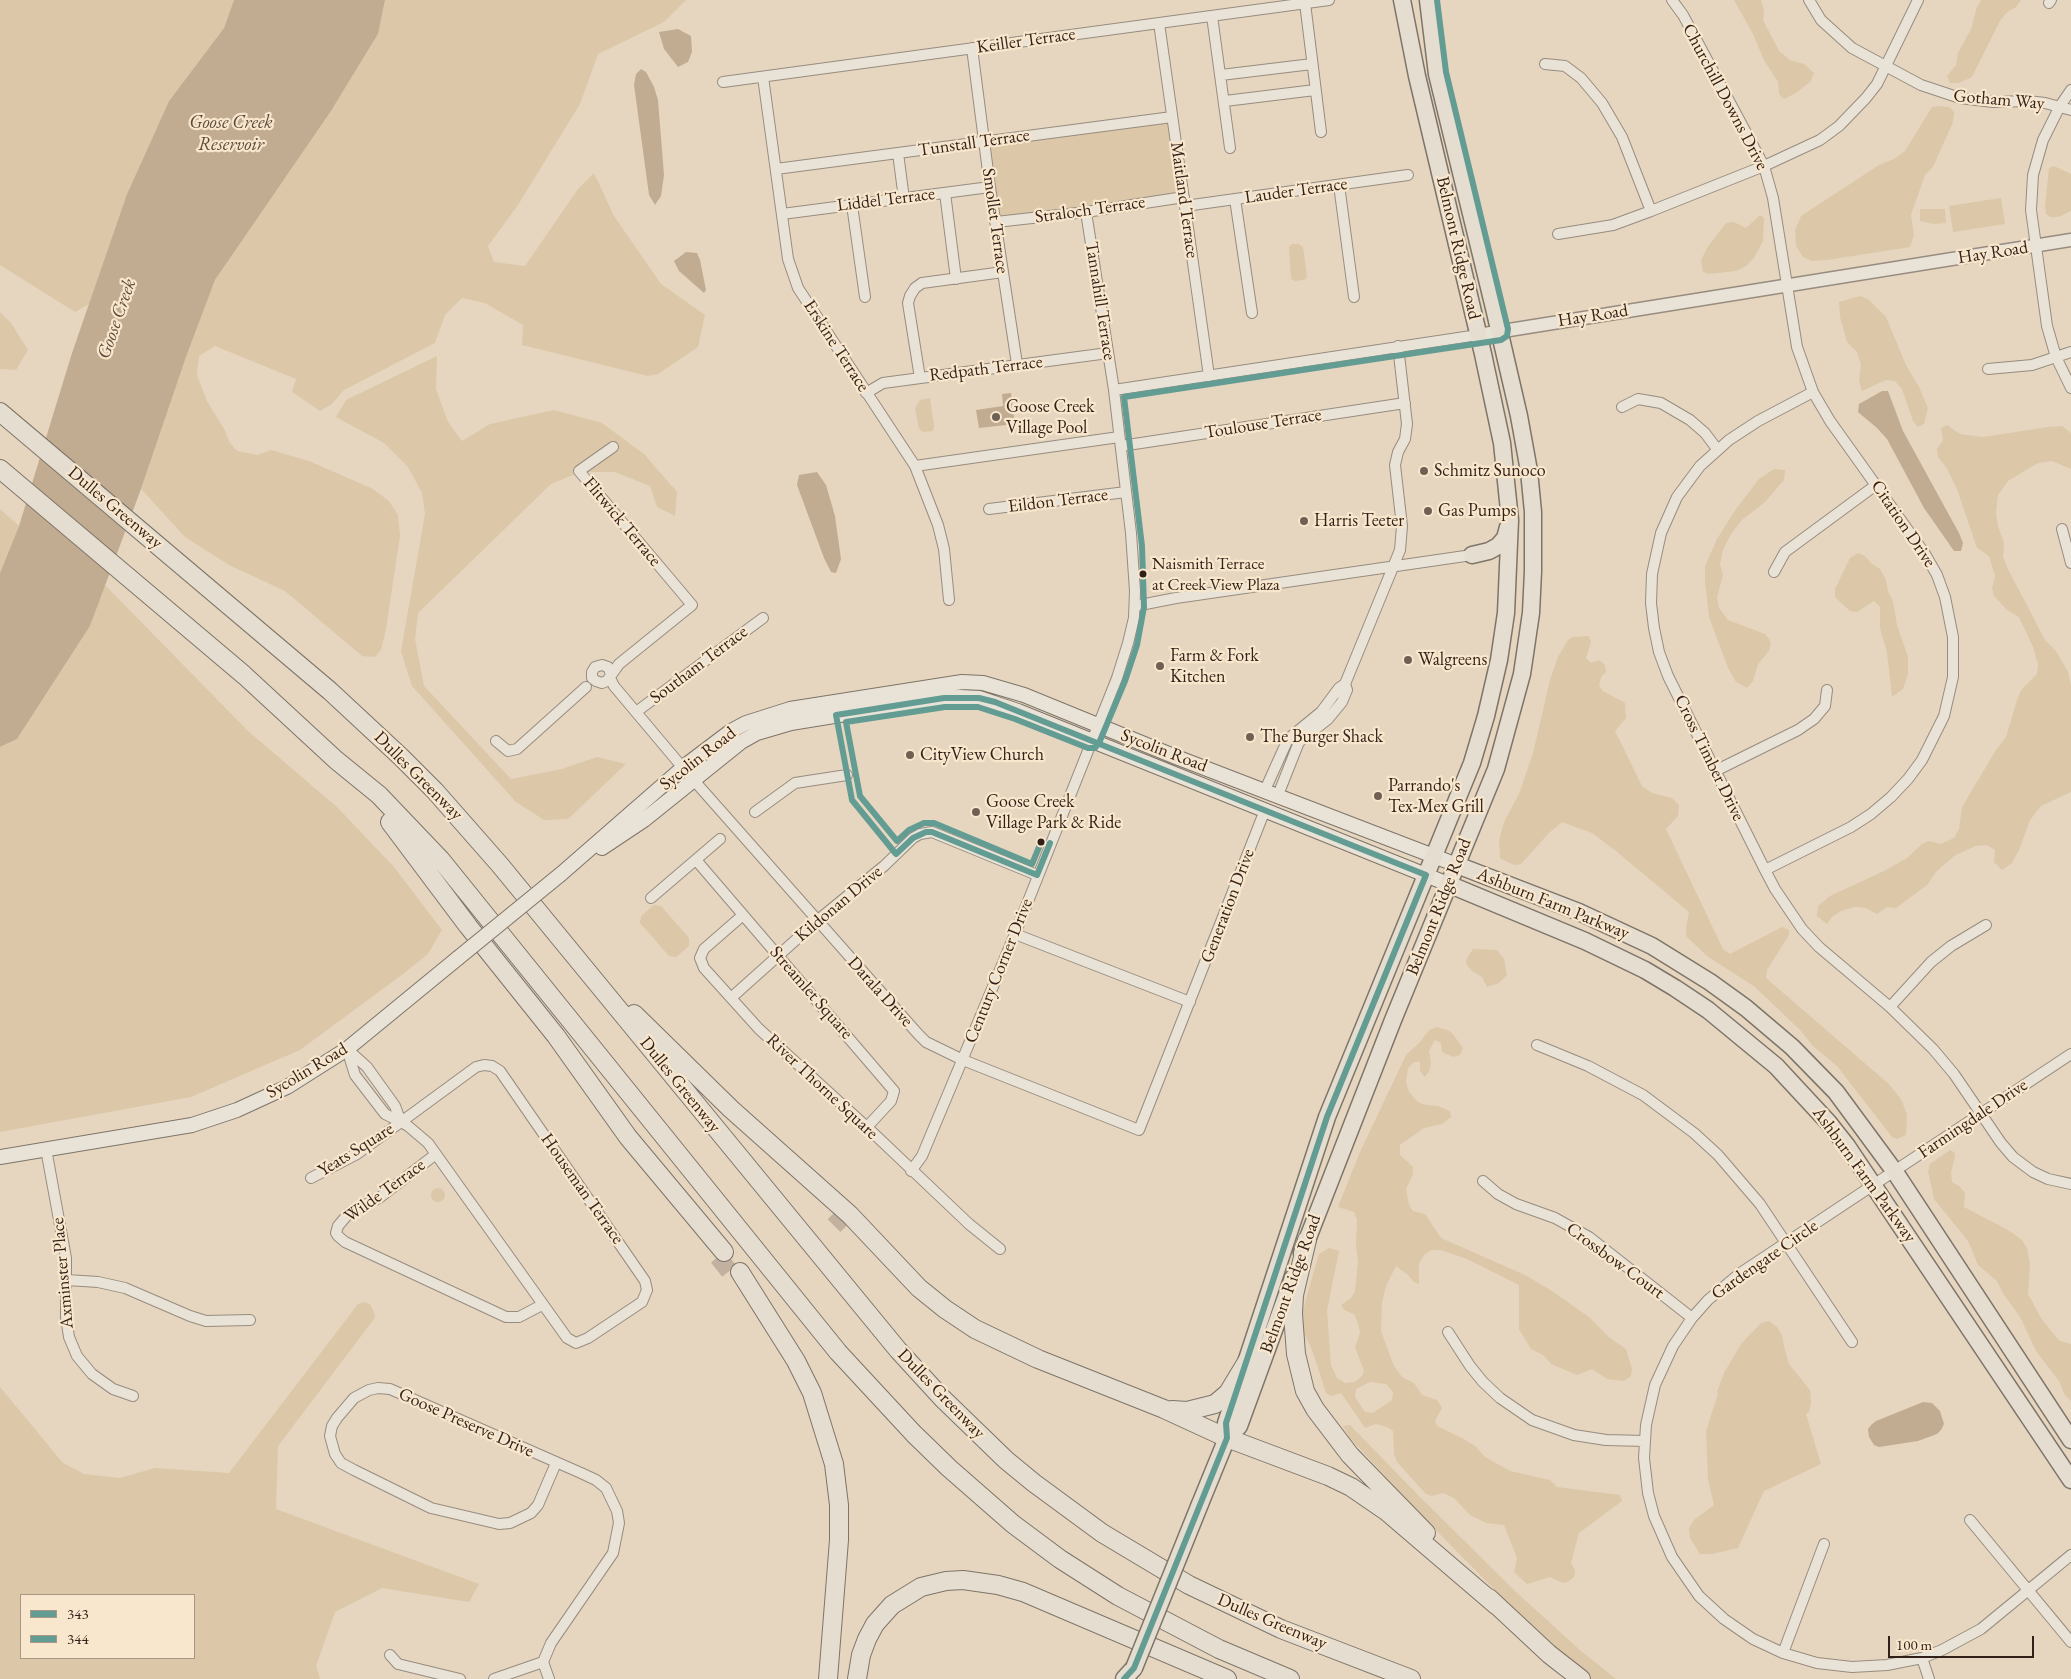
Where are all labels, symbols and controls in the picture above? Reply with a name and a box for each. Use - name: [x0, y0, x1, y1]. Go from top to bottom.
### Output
- street label: Churchill Downs Drive: [1677, 20, 1773, 174]
- street label: Keiller Terrace: [975, 23, 1077, 59]
- street label: Gotham Way: [1953, 85, 2045, 115]
- water label: Goose Creek Reservoir: [189, 112, 273, 156]
- street label: Tunstall Terrace: [917, 124, 1031, 162]
- street label: Maitland Terrace: [1165, 140, 1203, 260]
- street label: Smollet Terrace: [977, 167, 1013, 275]
- street label: Lauder Terrace: [1243, 173, 1349, 209]
- street label: Belmont Ridge Road: [1431, 174, 1485, 322]
- street label: Liddel Terrace: [836, 183, 936, 217]
- street label: Straloch Terrace: [1034, 192, 1146, 228]
- street label: Hay Road: [1956, 237, 2030, 269]
- street label: Tannahill Terrace: [1080, 240, 1120, 362]
- water label: Goose Creek: [93, 276, 141, 362]
- street label: Erskine Terrace: [798, 296, 874, 396]
- street label: Hay Road: [1556, 300, 1630, 332]
- street label: Redpath Terrace: [928, 351, 1044, 387]
- place label: Goose Creek Village Pool: [1006, 396, 1094, 438]
- street label: Toulouse Terrace: [1203, 404, 1323, 444]
- marker: Goose Creek Village Pool: [990, 411, 1002, 423]
- place label: Schmitz Sunoco: [1434, 460, 1546, 482]
- street label: Dulles Greenway: [63, 462, 167, 554]
- marker: Schmitz Sunoco: [1418, 465, 1430, 477]
- street label: Flitwick Terrace: [578, 473, 666, 571]
- street label: Citation Drive: [1866, 476, 1940, 572]
- street label: Eildon Terrace: [1007, 484, 1109, 518]
- place label: Gas Pumps: [1438, 500, 1516, 522]
- marker: Gas Pumps: [1422, 505, 1434, 517]
- place label: Harris Teeter: [1314, 510, 1404, 532]
- marker: Harris Teeter: [1298, 515, 1310, 527]
- place label: Naismith Terrace at Creek View Plaza: [1152, 554, 1280, 594]
- marker: Naismith Terrace at Creek View Plaza: [1138, 569, 1148, 579]
- street label: Southam Terrace: [646, 621, 752, 709]
- place label: Farm & Fork Kitchen: [1170, 645, 1259, 688]
- place label: Walgreens: [1418, 649, 1487, 671]
- marker: Walgreens: [1402, 654, 1414, 666]
- marker: Farm & Fork Kitchen: [1154, 660, 1166, 672]
- street label: Cross Timber Drive: [1669, 691, 1749, 825]
- street label: Sycolin Road: [656, 723, 740, 795]
- street label: Sycolin Road: [1118, 725, 1210, 777]
- place label: The Burger Shack: [1260, 726, 1383, 748]
- street label: Dulles Greenway: [369, 727, 467, 825]
- marker: The Burger Shack: [1244, 731, 1256, 743]
- place label: CityView Church: [920, 744, 1044, 766]
- marker: CityView Church: [904, 749, 916, 761]
- place label: Parrando's Tex-Mex Grill: [1388, 775, 1484, 818]
- marker: Parrando's Tex-Mex Grill: [1372, 790, 1384, 802]
- place label: Goose Creek Village Park & Ride: [986, 791, 1121, 834]
- marker: Goose Creek Village Park & Ride: [970, 806, 982, 818]
- street label: Belmont Ridge Road: [1402, 835, 1476, 979]
- unlabelled marker: [1036, 837, 1046, 847]
- street label: Generation Drive: [1196, 846, 1260, 966]
- street label: Kildonan Drive: [791, 861, 887, 947]
- street label: Ashburn Farm Parkway: [1474, 864, 1632, 944]
- street label: Century Corner Drive: [960, 895, 1038, 1047]
- street label: Streamlet Square: [765, 942, 857, 1044]
- street label: Darala Drive: [843, 952, 917, 1032]
- street label: River Thorne Square: [762, 1030, 882, 1144]
- street label: Dulles Greenway: [635, 1033, 725, 1137]
- street label: Sycolin Road: [262, 1038, 352, 1104]
- street label: Farmingdale Drive: [1914, 1074, 2032, 1164]
- street label: Ashburn Farm Parkway: [1808, 1103, 1920, 1247]
- street label: Yeats Square: [314, 1118, 398, 1182]
- street label: Houseman Terrace: [536, 1129, 628, 1249]
- street label: Wilde Terrace: [340, 1154, 430, 1228]
- street label: Belmont Ridge Road: [1256, 1212, 1326, 1356]
- street label: Gardengate Circle: [1708, 1215, 1822, 1305]
- street label: Axminster Place: [47, 1216, 79, 1330]
- street label: Crossbow Court: [1562, 1218, 1668, 1304]
- street label: Dulles Greenway: [893, 1344, 989, 1444]
- street label: Goose Preserve Drive: [395, 1384, 537, 1462]
- street label: Dulles Greenway: [1214, 1589, 1330, 1655]
- legend: [20, 1594, 195, 1659]
- text: 343: [67, 1604, 89, 1623]
- scale bar: [1891, 1626, 2037, 1658]
- text: 344: [67, 1629, 89, 1648]
- text: 100 m: [1896, 1635, 1932, 1654]

